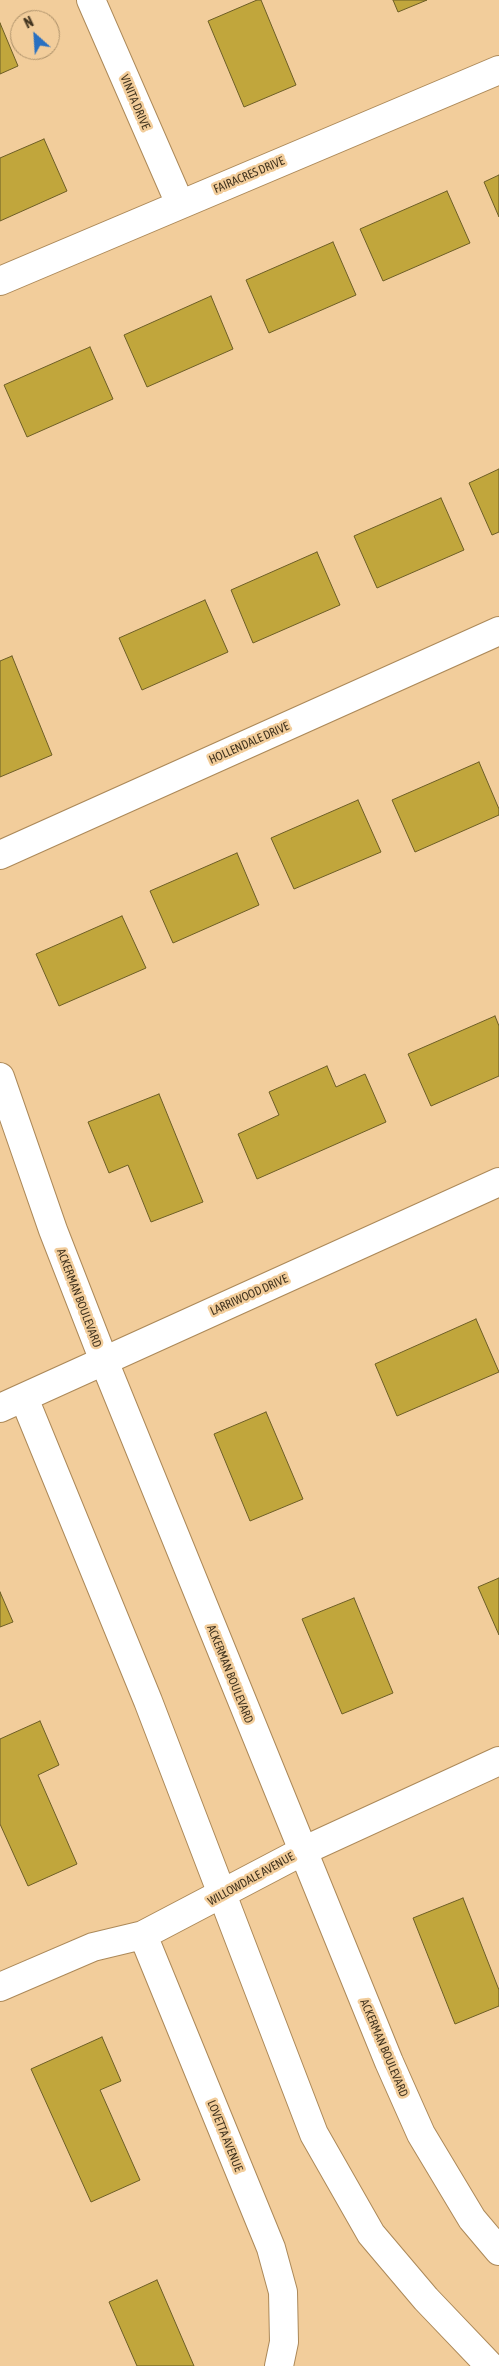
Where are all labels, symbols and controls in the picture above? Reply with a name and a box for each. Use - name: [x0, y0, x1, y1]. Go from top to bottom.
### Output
- north arrow: [10, 10, 60, 60]
- text: N: [22, 13, 36, 31]
- street label: VINITA DRIVE: [117, 72, 153, 132]
- street label: FAIRACRES DRIVE: [211, 154, 287, 196]
- street label: HOLLENDALE DRIVE: [207, 719, 291, 767]
- street label: ACKERMAN BOULEVARD: [54, 1247, 104, 1349]
- street label: LARRIWOOD DRIVE: [208, 1271, 290, 1319]
- street label: ACKERMAN BOULEVARD: [204, 1623, 256, 1725]
- street label: WILLOWDALE AVENUE: [205, 1849, 297, 1909]
- street label: ACKERMAN BOULEVARD: [357, 1997, 411, 2099]
- street label: LOVETTA AVENUE: [204, 2098, 246, 2174]

